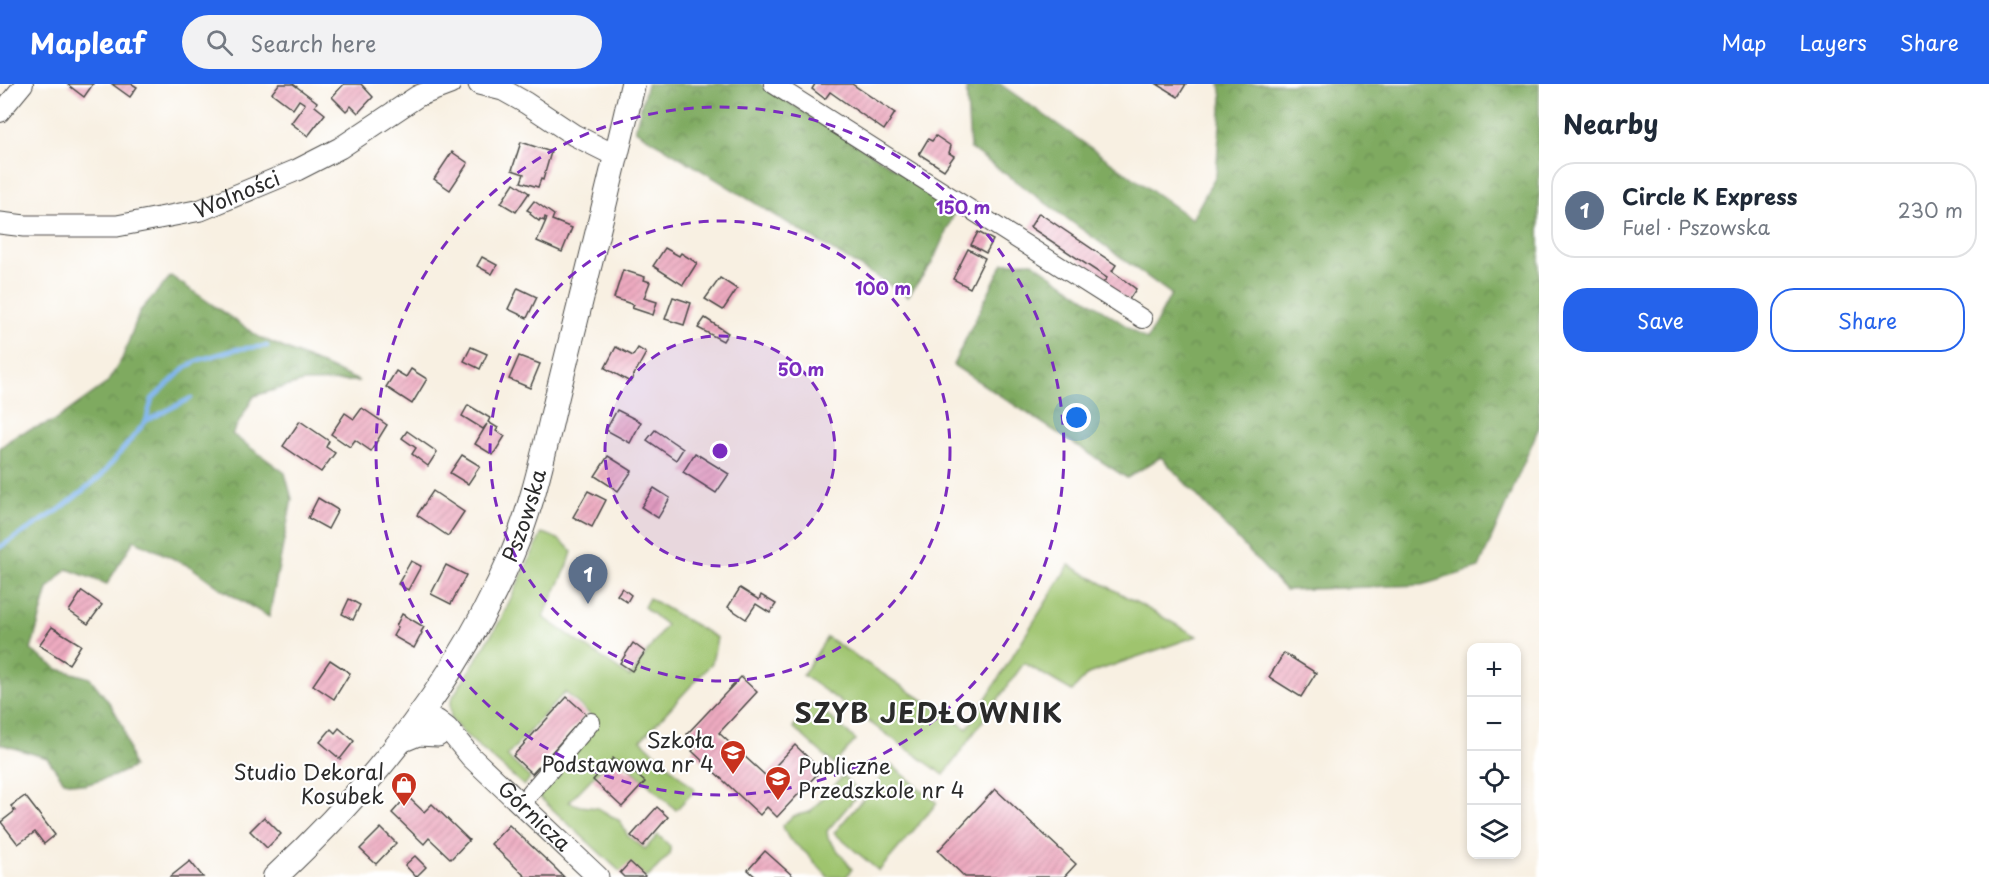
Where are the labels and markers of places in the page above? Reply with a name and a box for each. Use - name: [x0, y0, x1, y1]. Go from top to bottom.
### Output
- centre of rings: [710, 441, 730, 461]
- pin: 1: [568, 554, 608, 604]
- place label: Szkoła Podstawowa nr 4: [541, 723, 714, 779]
- school or university icon: Szkoła Podstawowa nr 4: [718, 738, 748, 776]
- place label: Publiczne Przedszkole nr 4: [798, 749, 965, 805]
- place label: Studio Dekoral Kosubek: [234, 755, 384, 811]
- school or university icon: Publiczne Przedszkole nr 4: [763, 764, 793, 802]
- shop icon: Studio Dekoral Kosubek: [389, 770, 419, 808]

